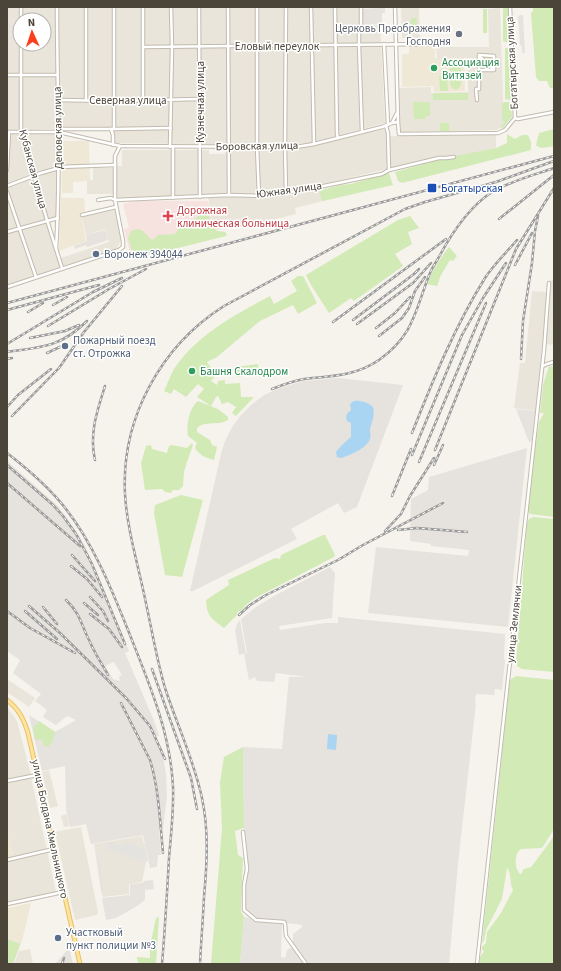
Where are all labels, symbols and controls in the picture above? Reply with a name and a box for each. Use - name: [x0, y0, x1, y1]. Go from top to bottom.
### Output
- north arrow: [12, 12, 52, 52]
- text: N: [27, 15, 36, 30]
- street label: Богатырская улица: [502, 16, 522, 110]
- place label: Церковь Преображения Господня: [335, 21, 451, 49]
- marker: Церковь Преображения Господня: [454, 29, 464, 39]
- street label: Еловый переулок: [235, 39, 320, 54]
- place label: Ассоциация Витязей: [442, 55, 499, 83]
- street label: Кузнечная улица: [193, 61, 208, 143]
- marker: Ассоциация Витязей: [429, 63, 439, 73]
- street label: Деповская улица: [50, 86, 66, 170]
- street label: Северная улица: [89, 93, 167, 108]
- street label: Кубанская улица: [15, 128, 51, 210]
- street label: Боровская улица: [216, 138, 298, 154]
- street label: Южная улица: [255, 178, 323, 202]
- place label: Богатырская: [441, 181, 503, 196]
- marker: Богатырская: [426, 182, 438, 194]
- place label: Дорожная клиническая больница: [177, 203, 289, 231]
- marker: Дорожная клиническая больница: [162, 210, 174, 222]
- place label: Воронеж 394044: [104, 247, 183, 262]
- marker: Воронеж 394044: [91, 249, 101, 259]
- place label: Пожарный поезд ст. Отрожка: [73, 333, 156, 361]
- marker: Пожарный поезд ст. Отрожка: [60, 341, 70, 351]
- place label: Башня Скалодром: [200, 364, 288, 379]
- marker: Башня Скалодром: [187, 366, 197, 376]
- street label: улица Землячки: [502, 584, 526, 664]
- street label: улица Богдана Хмельницкого: [28, 758, 72, 900]
- place label: Участковый пункт полиции №3: [66, 925, 156, 953]
- marker: Участковый пункт полиции №3: [53, 933, 63, 943]

